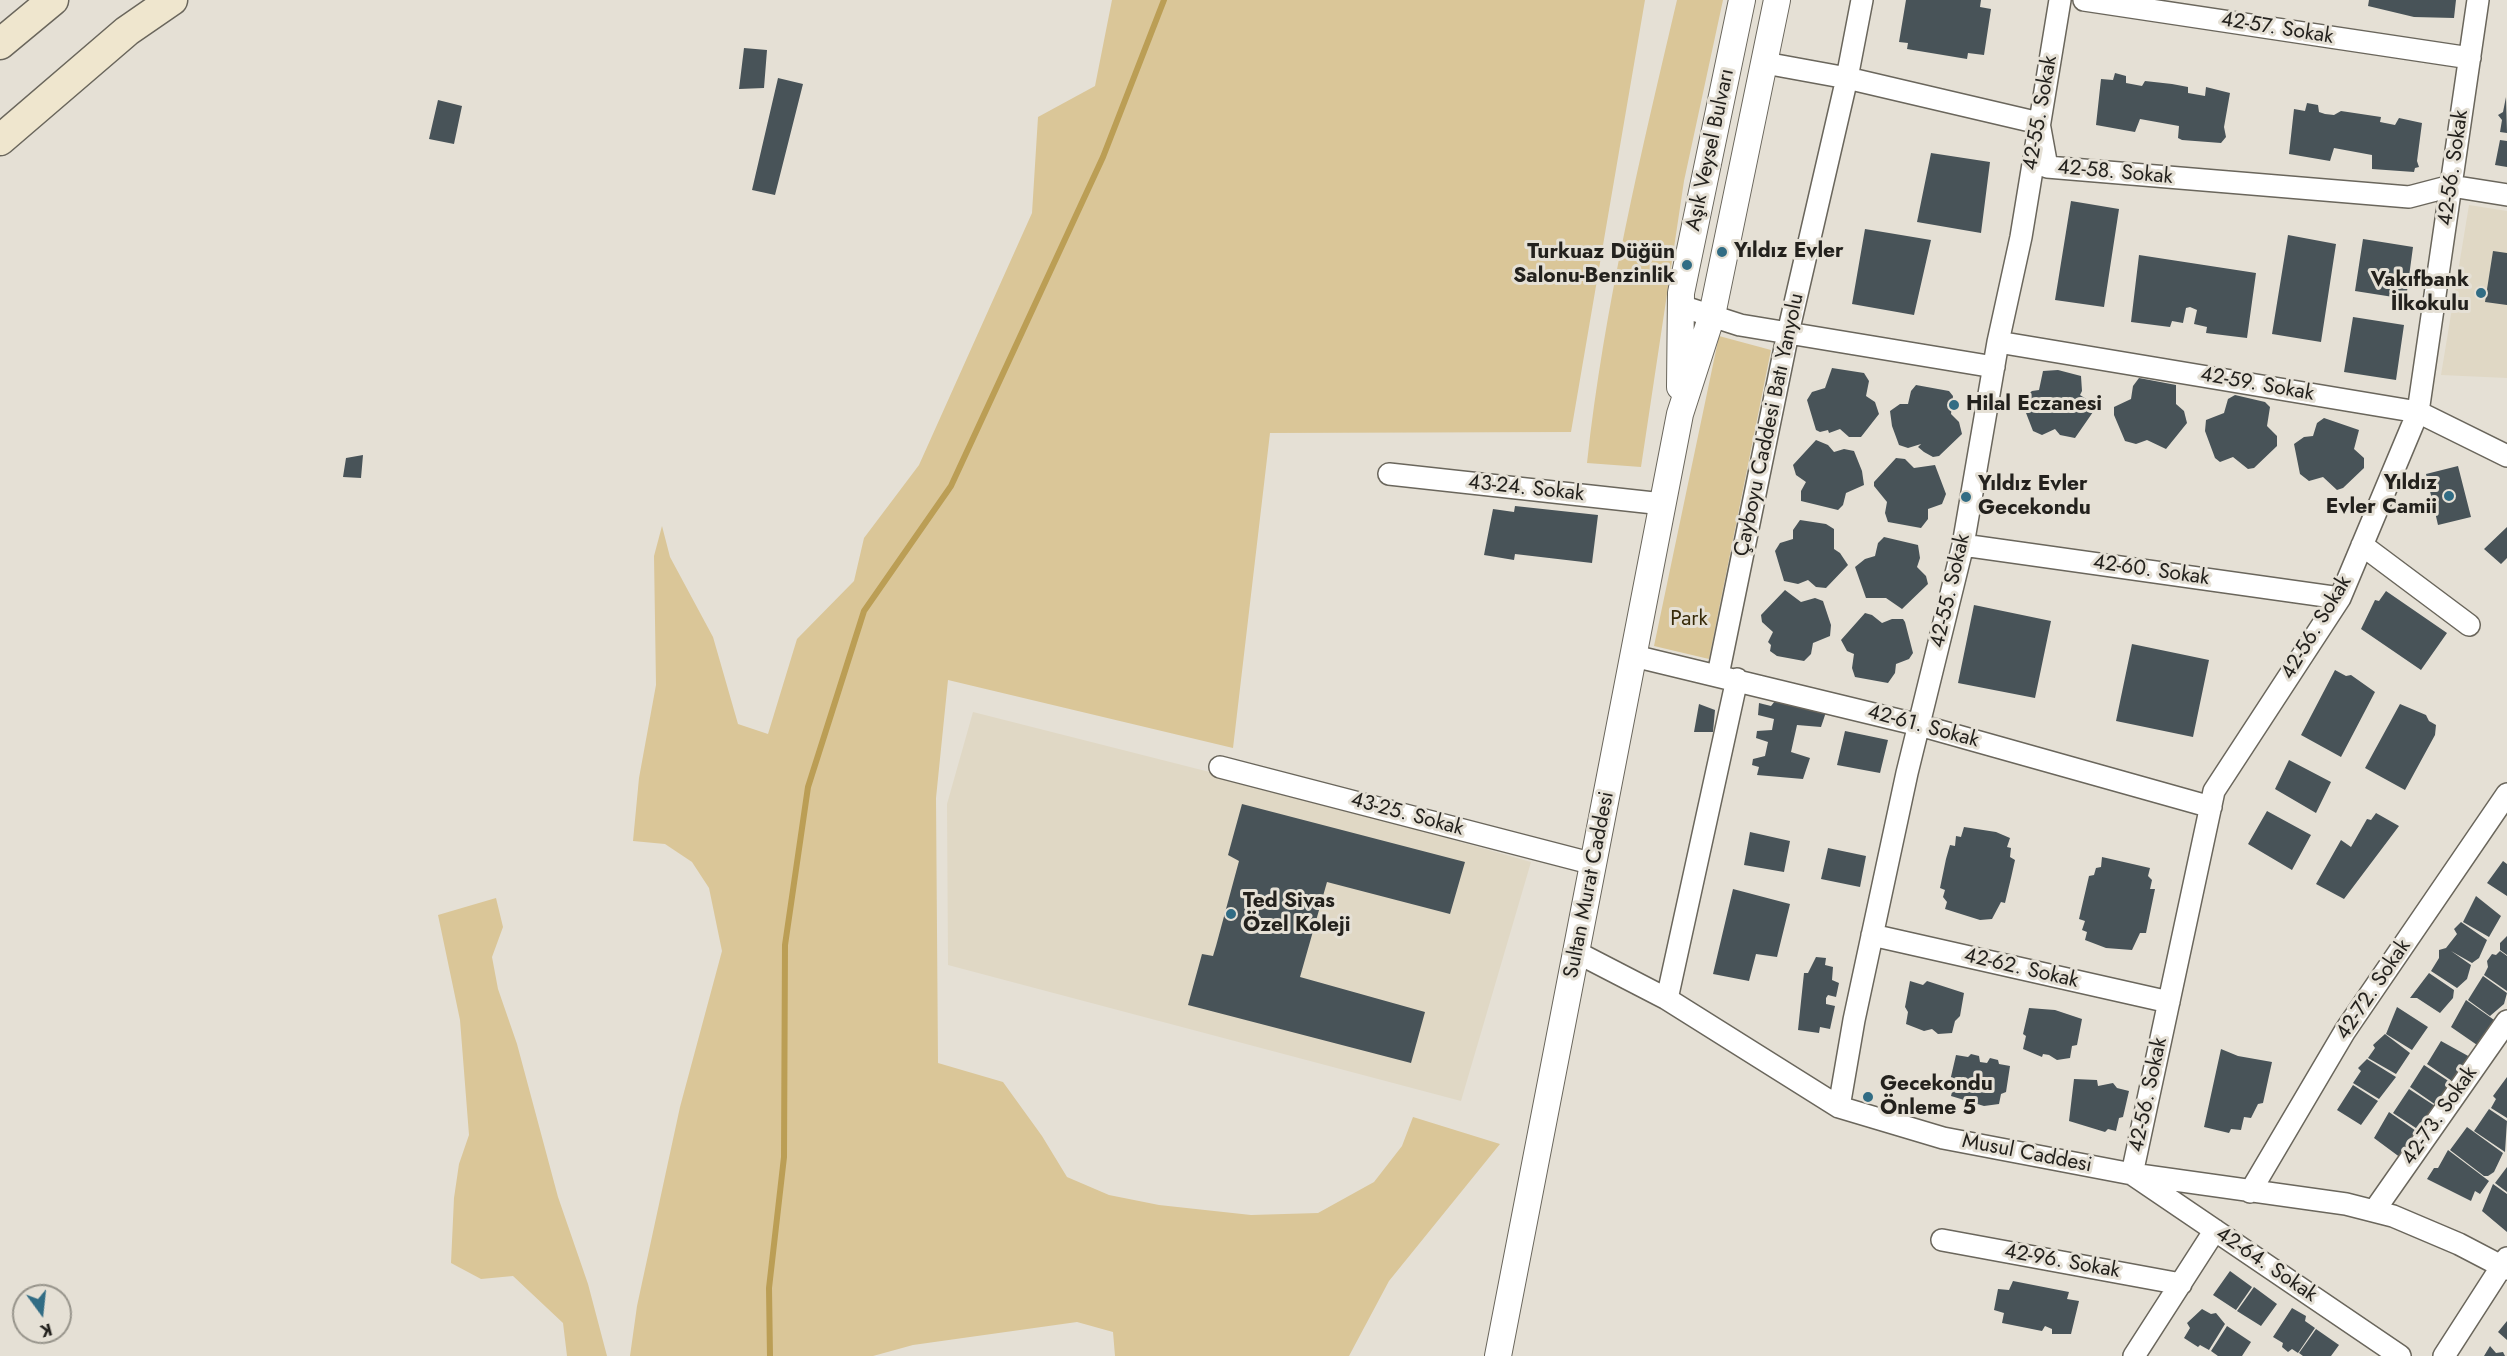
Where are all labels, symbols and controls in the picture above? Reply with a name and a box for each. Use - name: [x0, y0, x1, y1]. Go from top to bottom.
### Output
- street label: 42-57. Sokak: [2219, 8, 2335, 50]
- street label: 42-55. Sokak: [2018, 53, 2064, 173]
- street label: Aşık Veysel Bulvarı: [1681, 67, 1741, 233]
- street label: 42-56. Sokak: [2433, 108, 2475, 228]
- street label: 42-58. Sokak: [2056, 155, 2174, 191]
- place label: Yıldız Evler: [1734, 239, 1844, 265]
- place label: Turkuaz Düğün Salonu-Benzinlik: [1513, 240, 1675, 290]
- marker: Yıldız Evler: [1715, 245, 1729, 259]
- marker: Turkuaz Düğün Salonu-Benzinlik: [1680, 258, 1694, 272]
- place label: Vakıfbank İlkokulu: [2371, 268, 2469, 318]
- marker: Vakıfbank İlkokulu: [2474, 286, 2488, 300]
- street label: Çayboyu Caddesi Batı Yanyolu: [1730, 291, 1810, 559]
- street label: 42-59. Sokak: [2198, 363, 2316, 407]
- place label: Hilal Eczanesi: [1966, 392, 2102, 418]
- marker: Hilal Eczanesi: [1947, 398, 1961, 412]
- street label: 43-24. Sokak: [1467, 470, 1585, 508]
- place label: Yıldız Evler Camii: [2326, 471, 2437, 521]
- place label: Yıldız Evler Gecekondu: [1978, 472, 2091, 522]
- marker: Yıldız Evler Camii: [2442, 489, 2456, 503]
- marker: Yıldız Evler Gecekondu: [1959, 490, 1973, 504]
- street label: 42-55. Sokak: [1926, 531, 1976, 651]
- street label: 42-60. Sokak: [2091, 550, 2211, 592]
- street label: 42-56. Sokak: [2276, 571, 2358, 685]
- park label: Park: [1670, 607, 1708, 633]
- street label: 42-61. Sokak: [1865, 700, 1981, 754]
- street label: 43-25. Sokak: [1348, 788, 1466, 842]
- street label: Sultan Murat Caddesi: [1560, 790, 1620, 980]
- place label: Ted Sivas Özel Koleji: [1243, 889, 1351, 939]
- marker: Ted Sivas Özel Koleji: [1224, 907, 1238, 921]
- street label: 42-72. Sokak: [2331, 935, 2417, 1045]
- street label: 42-62. Sokak: [1961, 944, 2081, 994]
- street label: 42-56. Sokak: [2125, 1035, 2173, 1155]
- street label: 42-73. Sokak: [2397, 1062, 2483, 1170]
- place label: Gecekondu Önleme 5: [1880, 1072, 1993, 1122]
- marker: Gecekondu Önleme 5: [1861, 1090, 1875, 1104]
- street label: Musul Caddesi: [1960, 1129, 2094, 1179]
- street label: 42-64. Sokak: [2210, 1222, 2322, 1308]
- street label: 42-96. Sokak: [2002, 1239, 2122, 1285]
- north arrow: [12, 1284, 72, 1344]
- text: K: [38, 1317, 55, 1342]

